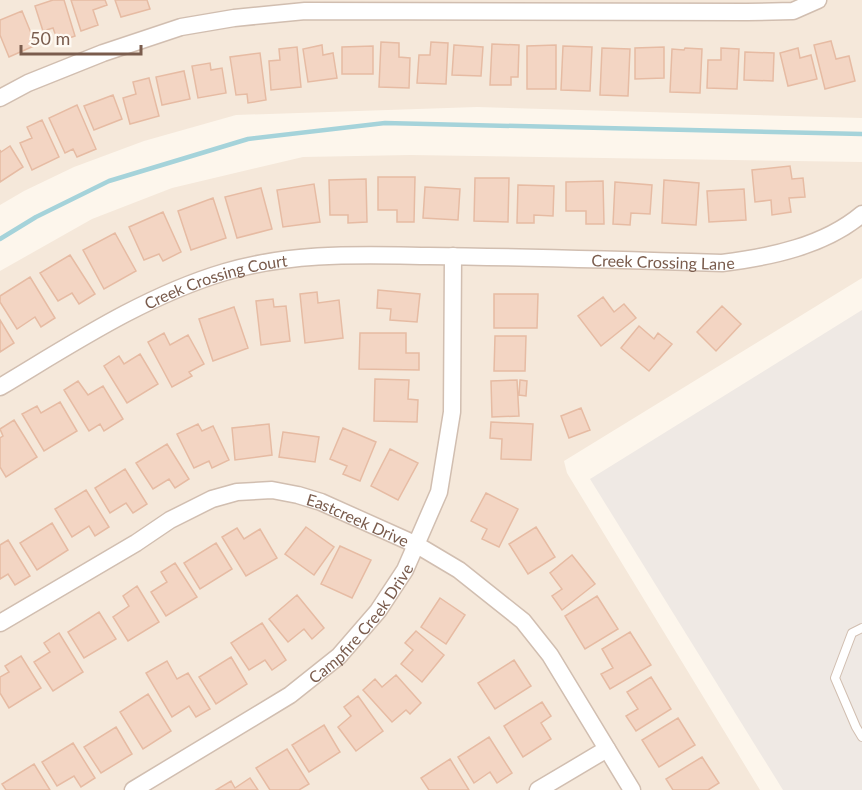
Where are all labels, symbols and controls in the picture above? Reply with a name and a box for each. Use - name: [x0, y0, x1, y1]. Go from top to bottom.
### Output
- scale bar: [21, 18, 141, 56]
- text: 50 m: [30, 27, 70, 49]
- street label: Creek Crossing Court: [141, 250, 289, 312]
- street label: Creek Crossing Lane: [591, 250, 736, 273]
- street label: Eastcreek Drive: [304, 489, 412, 550]
- street label: Campfire Creek Drive: [304, 561, 416, 686]

